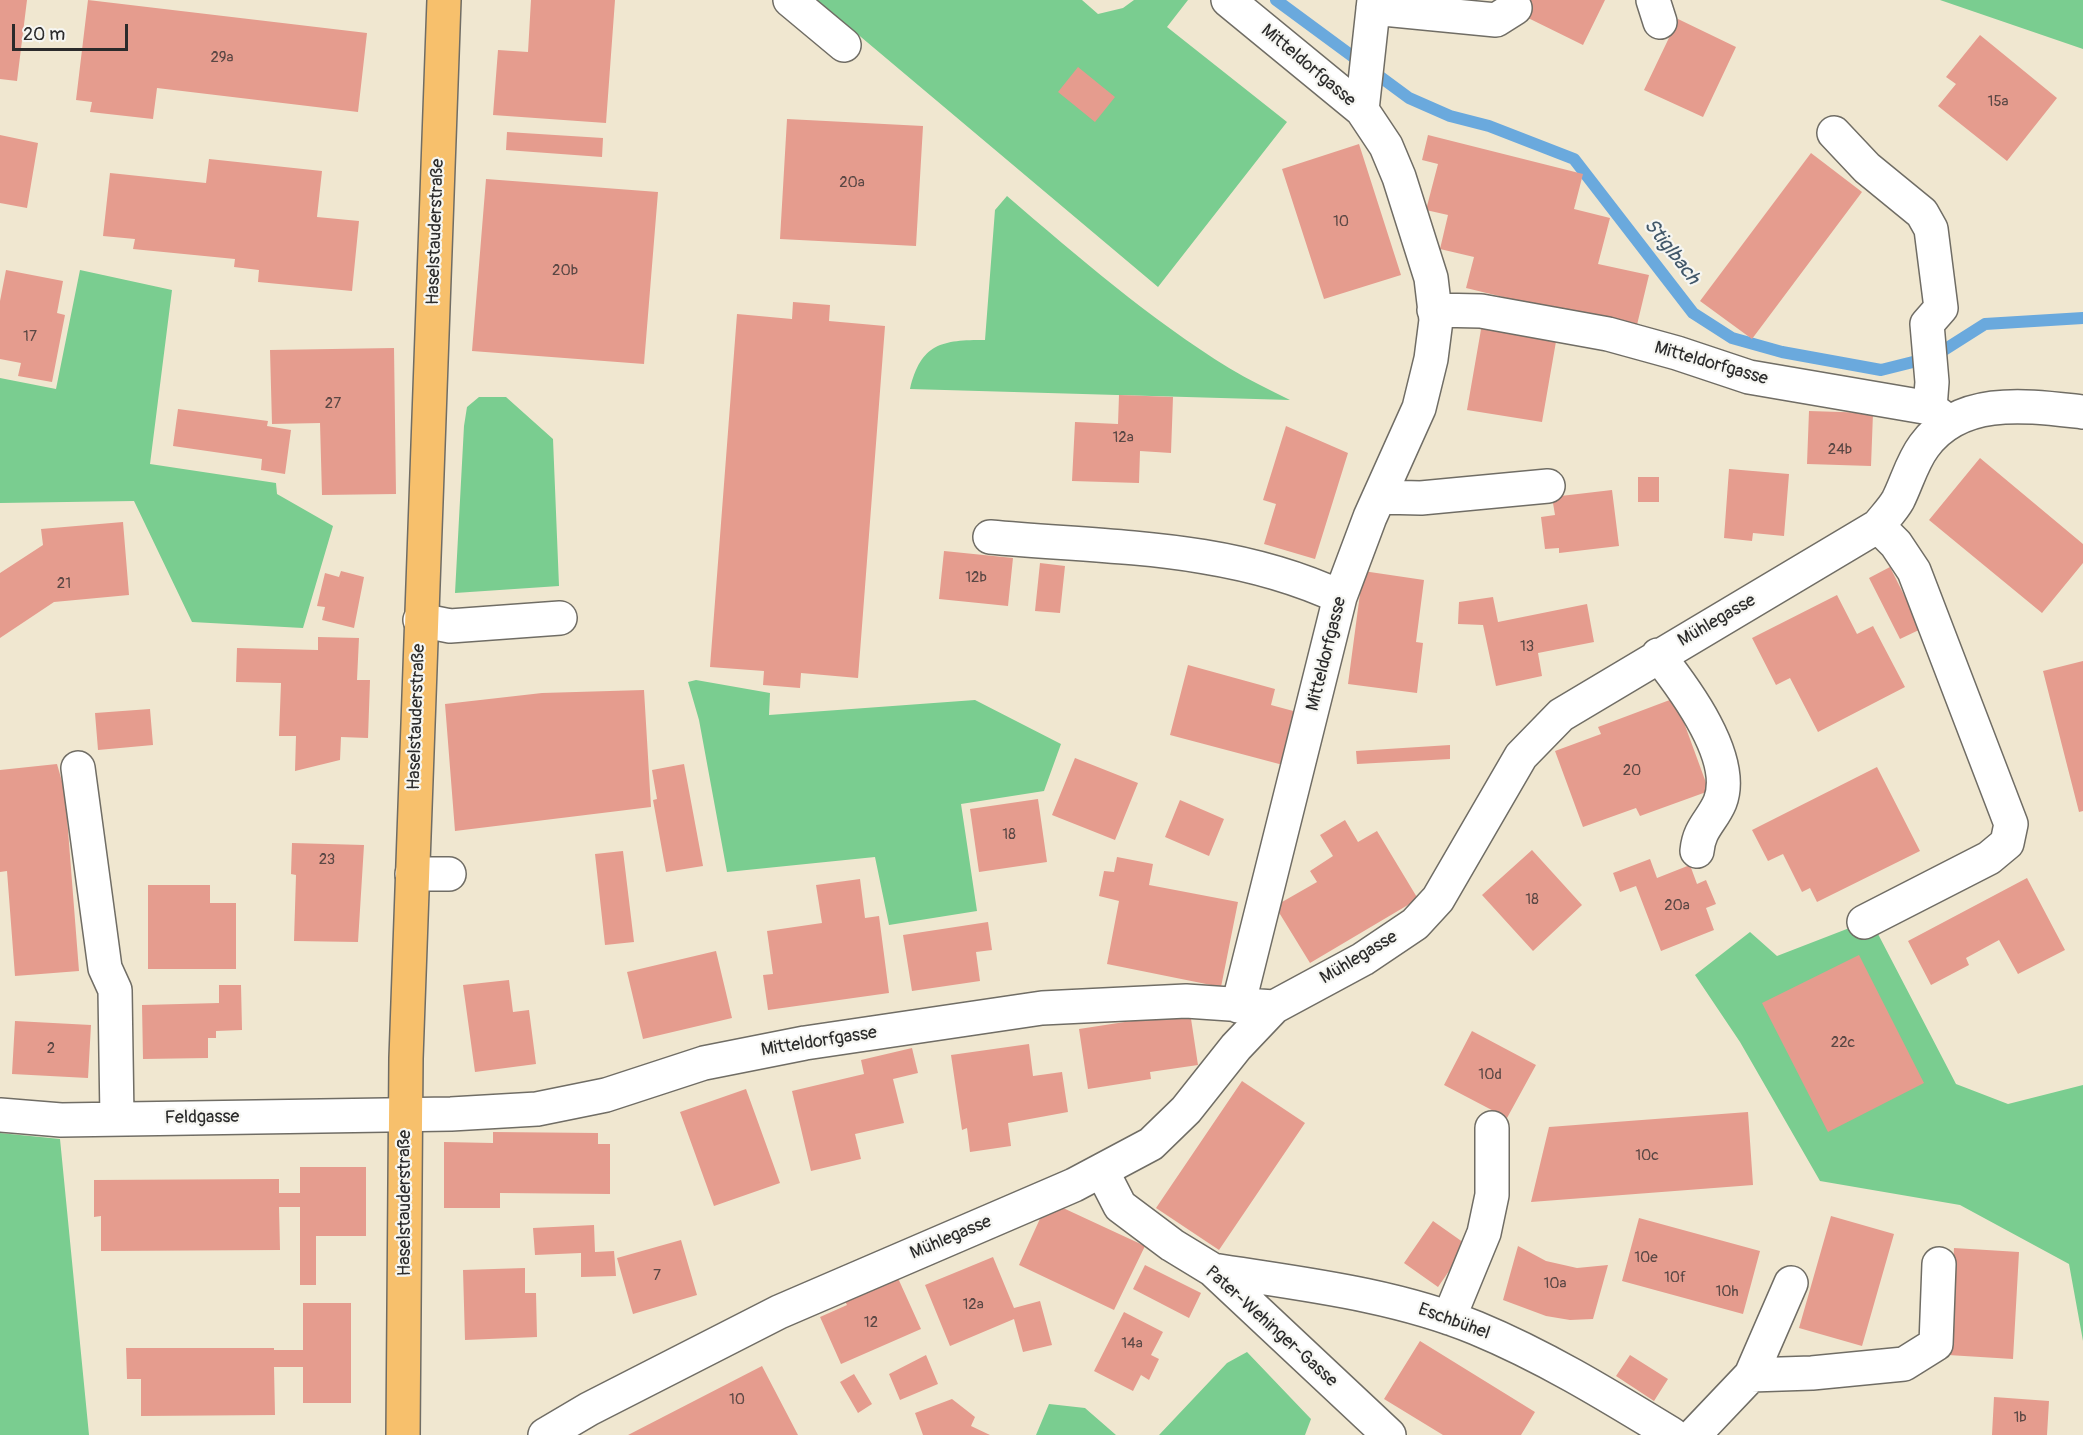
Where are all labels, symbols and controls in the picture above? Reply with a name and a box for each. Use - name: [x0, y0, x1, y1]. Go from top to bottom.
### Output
- scale bar: [15, 12, 130, 50]
- street label: Mitteldorfgasse: [1256, 20, 1360, 112]
- text: 20 m: [23, 23, 65, 46]
- house number: 29a: [210, 49, 234, 67]
- house number: 15a: [1988, 93, 2008, 111]
- street label: Haselstauderstraße: [423, 158, 449, 306]
- house number: 20a: [839, 174, 865, 192]
- house number: 10: [1333, 213, 1349, 231]
- water label: Stiglbach: [1638, 214, 1704, 290]
- house number: 20b: [552, 262, 578, 280]
- house number: 17: [23, 328, 37, 346]
- street label: Mitteldorfgasse: [1652, 338, 1770, 390]
- house number: 27: [325, 395, 341, 413]
- house number: 12a: [1112, 429, 1134, 447]
- house number: 24b: [1828, 441, 1852, 459]
- house number: 12b: [965, 569, 987, 587]
- house number: 21: [57, 575, 71, 593]
- street label: Mühlegasse: [1674, 590, 1760, 652]
- street label: Mitteldorfgasse: [1302, 595, 1352, 713]
- house number: 13: [1520, 638, 1534, 656]
- street label: Haselstauderstraße: [404, 643, 430, 791]
- house number: 20: [1623, 762, 1641, 780]
- house number: 18: [1002, 826, 1016, 844]
- house number: 23: [319, 851, 335, 869]
- house number: 18: [1525, 891, 1539, 909]
- house number: 20a: [1664, 897, 1690, 915]
- street label: Mühlegasse: [1316, 927, 1402, 989]
- street label: Mitteldorfgasse: [760, 1022, 878, 1062]
- house number: 22c: [1831, 1034, 1855, 1052]
- house number: 2: [47, 1040, 55, 1058]
- house number: 10d: [1478, 1066, 1502, 1084]
- street label: Feldgasse: [165, 1107, 239, 1129]
- street label: Haselstauderstraße: [394, 1130, 416, 1276]
- house number: 10c: [1635, 1147, 1659, 1165]
- street label: Mühlegasse: [907, 1211, 995, 1265]
- house number: 10e: [1634, 1249, 1658, 1267]
- street label: Pater-Wehinger-Gasse: [1200, 1262, 1342, 1392]
- house number: 7: [653, 1267, 661, 1285]
- house number: 10f: [1664, 1269, 1686, 1287]
- house number: 10a: [1543, 1275, 1567, 1293]
- house number: 10h: [1715, 1283, 1739, 1301]
- house number: 12a: [962, 1296, 984, 1314]
- street label: Eschbühel: [1415, 1299, 1493, 1345]
- house number: 12: [864, 1314, 878, 1332]
- house number: 14a: [1121, 1335, 1143, 1353]
- house number: 10: [729, 1391, 745, 1409]
- house number: 1b: [2013, 1409, 2027, 1427]

